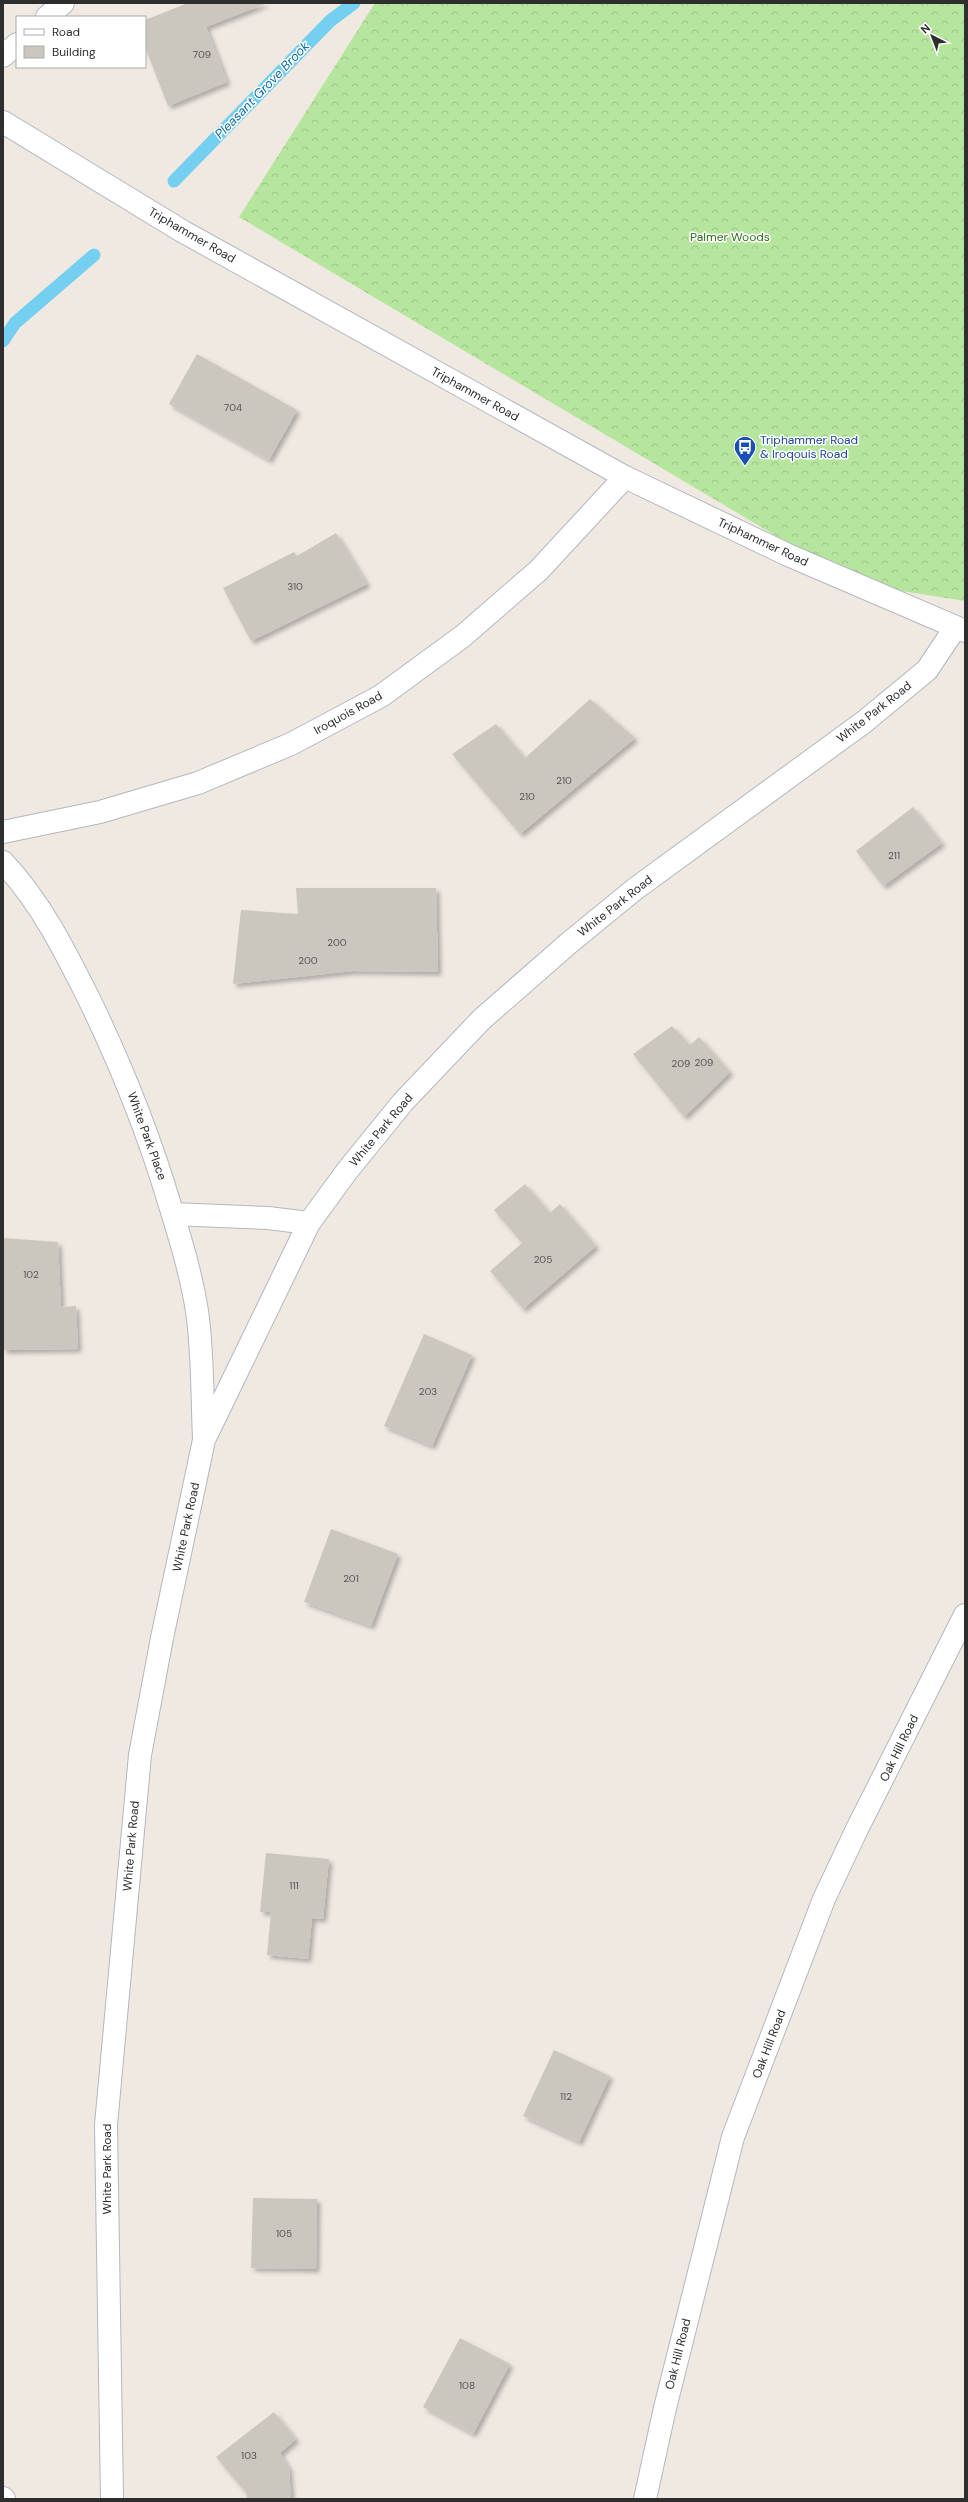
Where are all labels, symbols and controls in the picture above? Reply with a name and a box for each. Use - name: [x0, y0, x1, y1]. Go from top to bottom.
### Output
- legend: [16, 16, 146, 68]
- north arrow: [912, 16, 952, 56]
- text: N: [918, 21, 933, 36]
- text: Road: [52, 24, 80, 40]
- water label: Pleasant Grove Brook: [211, 37, 313, 142]
- text: Building: [52, 44, 96, 60]
- house number: 709: [193, 48, 211, 61]
- street label: Triphammer Road: [146, 204, 238, 266]
- park label: Palmer Woods: [690, 229, 770, 245]
- street label: Triphammer Road: [428, 363, 522, 425]
- house number: 704: [224, 401, 242, 414]
- place label: Triphammer Road & Iroqouis Road: [760, 432, 858, 462]
- bus stop icon: Triphammer Road & Iroqouis Road: [732, 434, 758, 467]
- street label: Triphammer Road: [715, 514, 811, 570]
- house number: 310: [287, 580, 303, 593]
- street label: White Park Road: [833, 678, 915, 746]
- street label: Iroquois Road: [311, 688, 385, 738]
- house number: 210: [556, 774, 572, 787]
- house number: 210: [519, 790, 535, 803]
- house number: 211: [888, 849, 900, 862]
- street label: White Park Road: [574, 872, 656, 940]
- house number: 200: [327, 936, 347, 949]
- house number: 200: [298, 954, 318, 967]
- house number: 209: [695, 1056, 713, 1069]
- house number: 209: [672, 1057, 690, 1070]
- street label: White Park Place: [124, 1090, 170, 1182]
- street label: White Park Road: [346, 1090, 416, 1170]
- house number: 205: [534, 1253, 552, 1266]
- house number: 102: [23, 1268, 39, 1281]
- house number: 203: [419, 1385, 437, 1398]
- street label: White Park Road: [169, 1481, 203, 1573]
- house number: 201: [343, 1572, 359, 1585]
- street label: Oak Hill Road: [876, 1712, 922, 1784]
- street label: White Park Road: [119, 1800, 143, 1892]
- house number: 111: [289, 1879, 299, 1892]
- street label: Oak Hill Road: [749, 2007, 789, 2081]
- house number: 112: [560, 2090, 572, 2103]
- street label: White Park Road: [99, 2124, 115, 2214]
- house number: 105: [276, 2227, 292, 2240]
- street label: Oak Hill Road: [661, 2317, 695, 2391]
- house number: 108: [459, 2379, 475, 2392]
- house number: 103: [241, 2449, 257, 2462]

